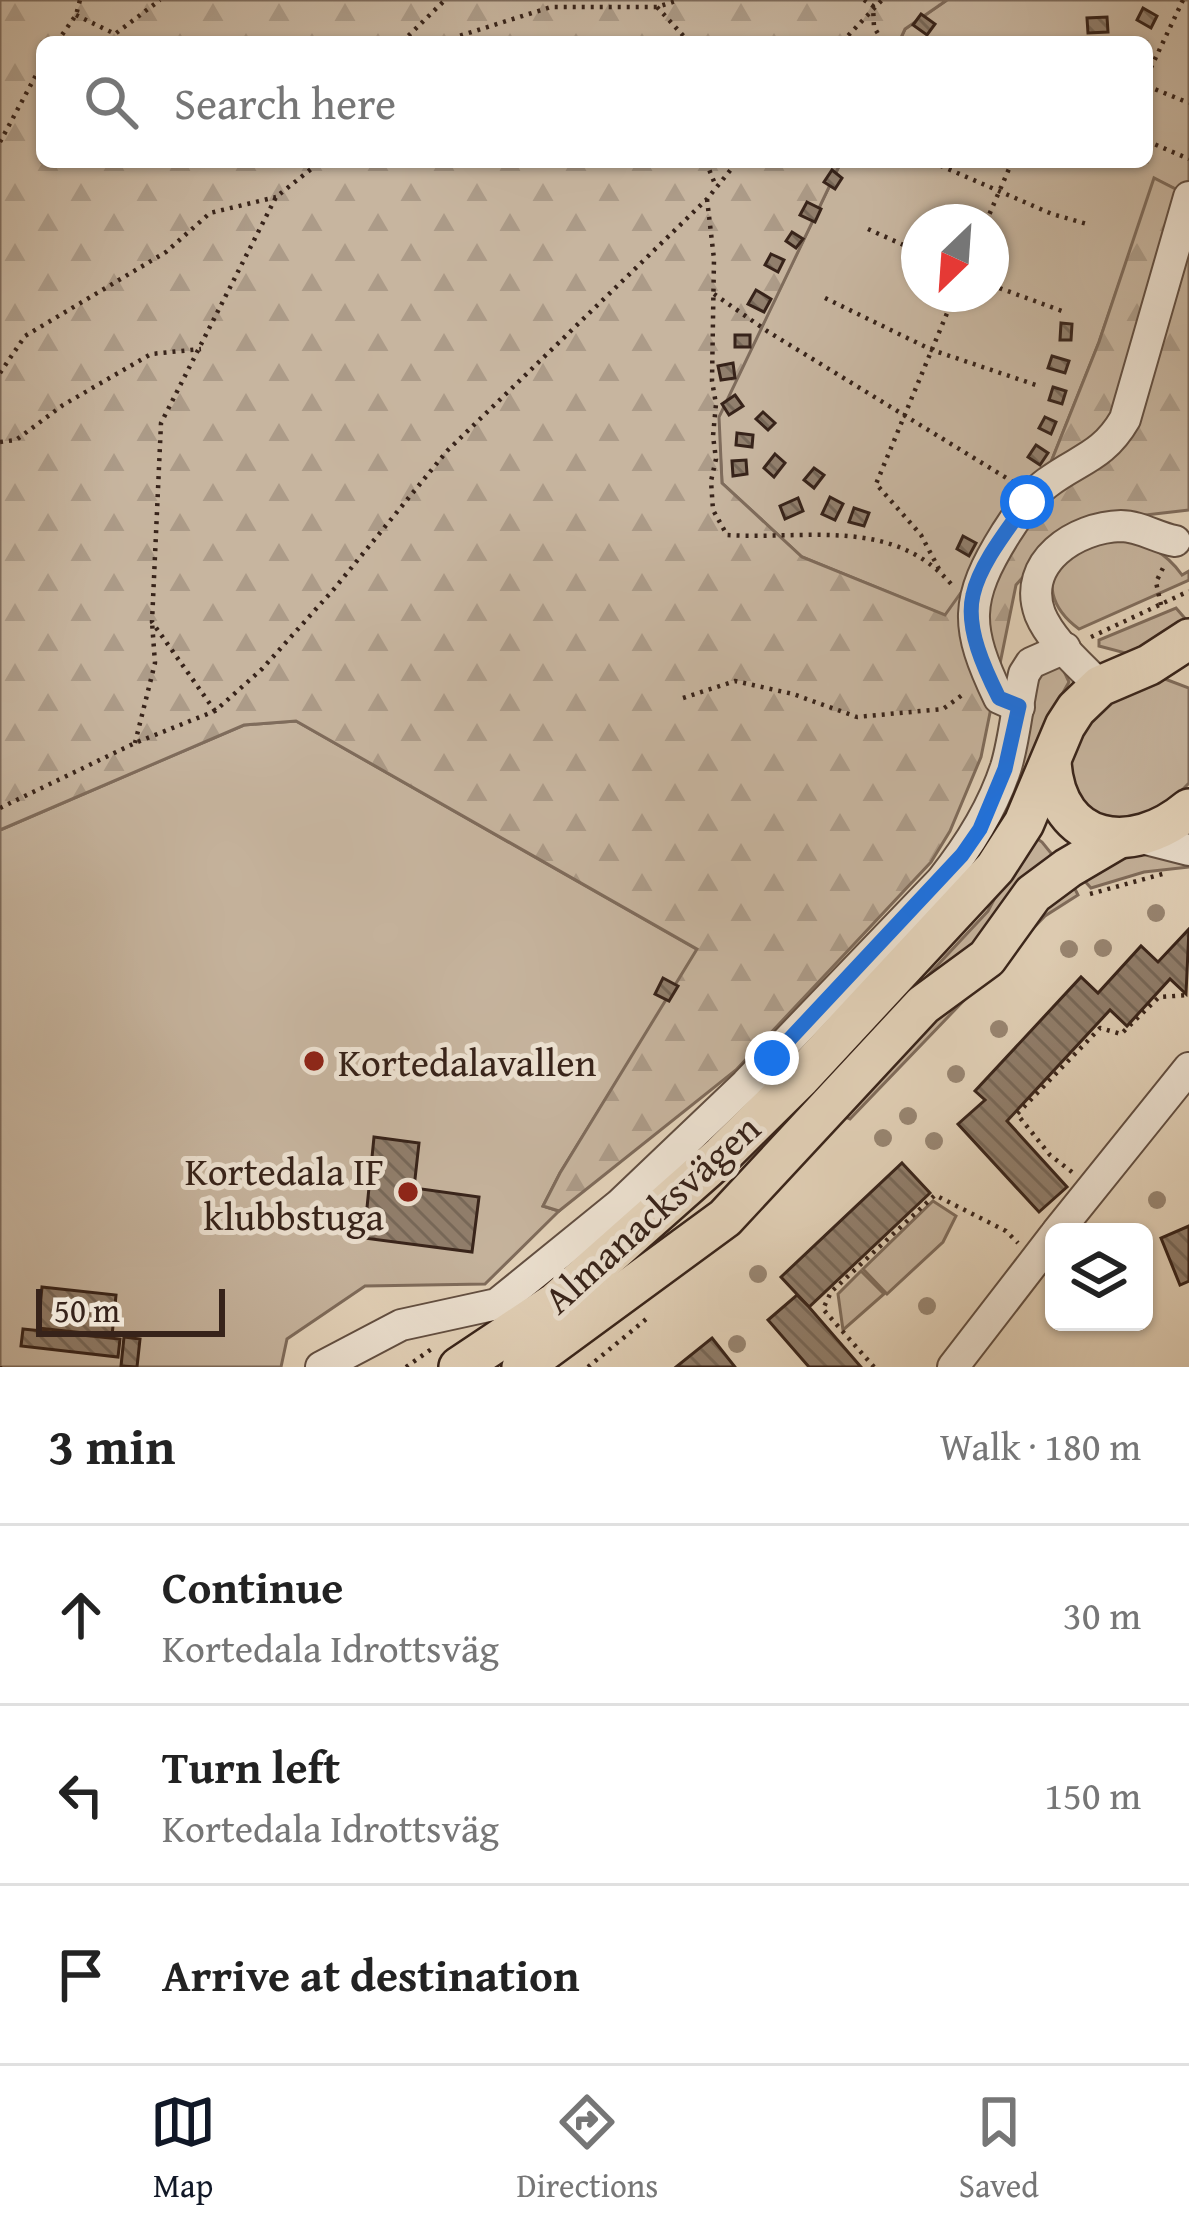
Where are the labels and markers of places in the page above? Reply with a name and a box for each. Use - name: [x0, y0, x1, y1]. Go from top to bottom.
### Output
- place label: Kortedalavallen: [338, 1033, 596, 1090]
- marker: Kortedalavallen: [301, 1048, 327, 1074]
- place label: Kortedala IF klubbstuga: [185, 1142, 385, 1244]
- marker: Kortedala IF klubbstuga: [395, 1179, 421, 1205]

